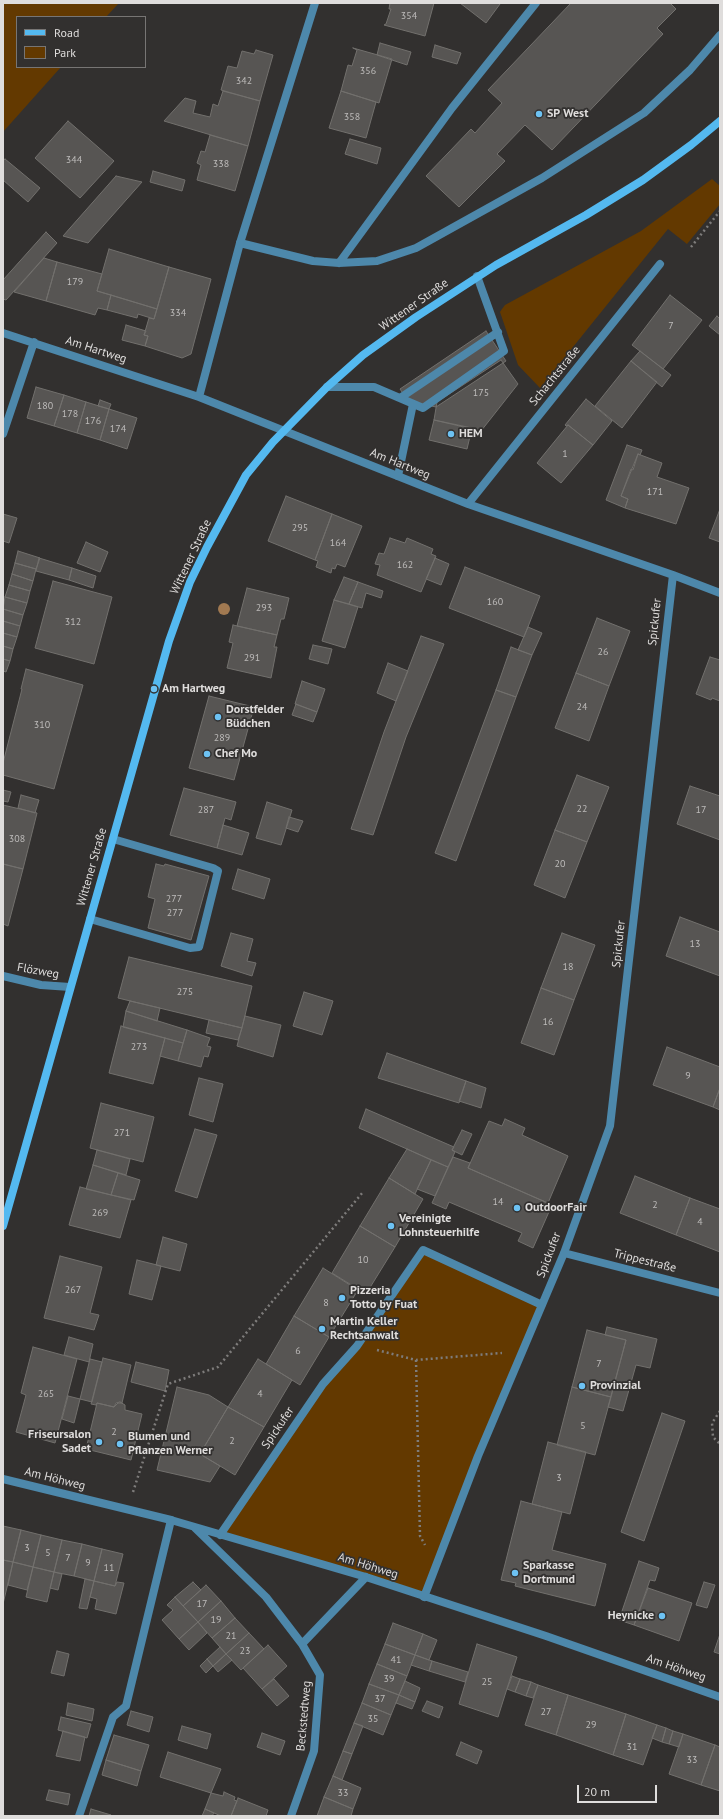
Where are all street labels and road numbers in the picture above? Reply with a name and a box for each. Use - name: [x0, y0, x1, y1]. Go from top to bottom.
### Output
- street label: Wittener Straße: [377, 276, 451, 334]
- street label: Am Hartweg: [64, 333, 128, 367]
- street label: Schachtstraße: [527, 343, 583, 409]
- street label: Am Hartweg: [368, 445, 432, 483]
- street label: Wittener Straße: [167, 517, 215, 597]
- street label: Spickufer: [645, 598, 665, 646]
- street label: Wittener Straße: [74, 826, 110, 908]
- street label: Spickufer: [609, 920, 629, 968]
- street label: Flözweg: [16, 960, 60, 982]
- street label: Spickufer: [534, 1230, 564, 1280]
- street label: Trippestraße: [612, 1246, 678, 1276]
- street label: Spickufer: [259, 1404, 297, 1452]
- street label: Am Höhweg: [23, 1464, 87, 1494]
- street label: Am Höhweg: [336, 1550, 400, 1582]
- street label: Am Höhweg: [644, 1651, 708, 1685]
- street label: Beckstedtweg: [294, 1680, 314, 1752]

